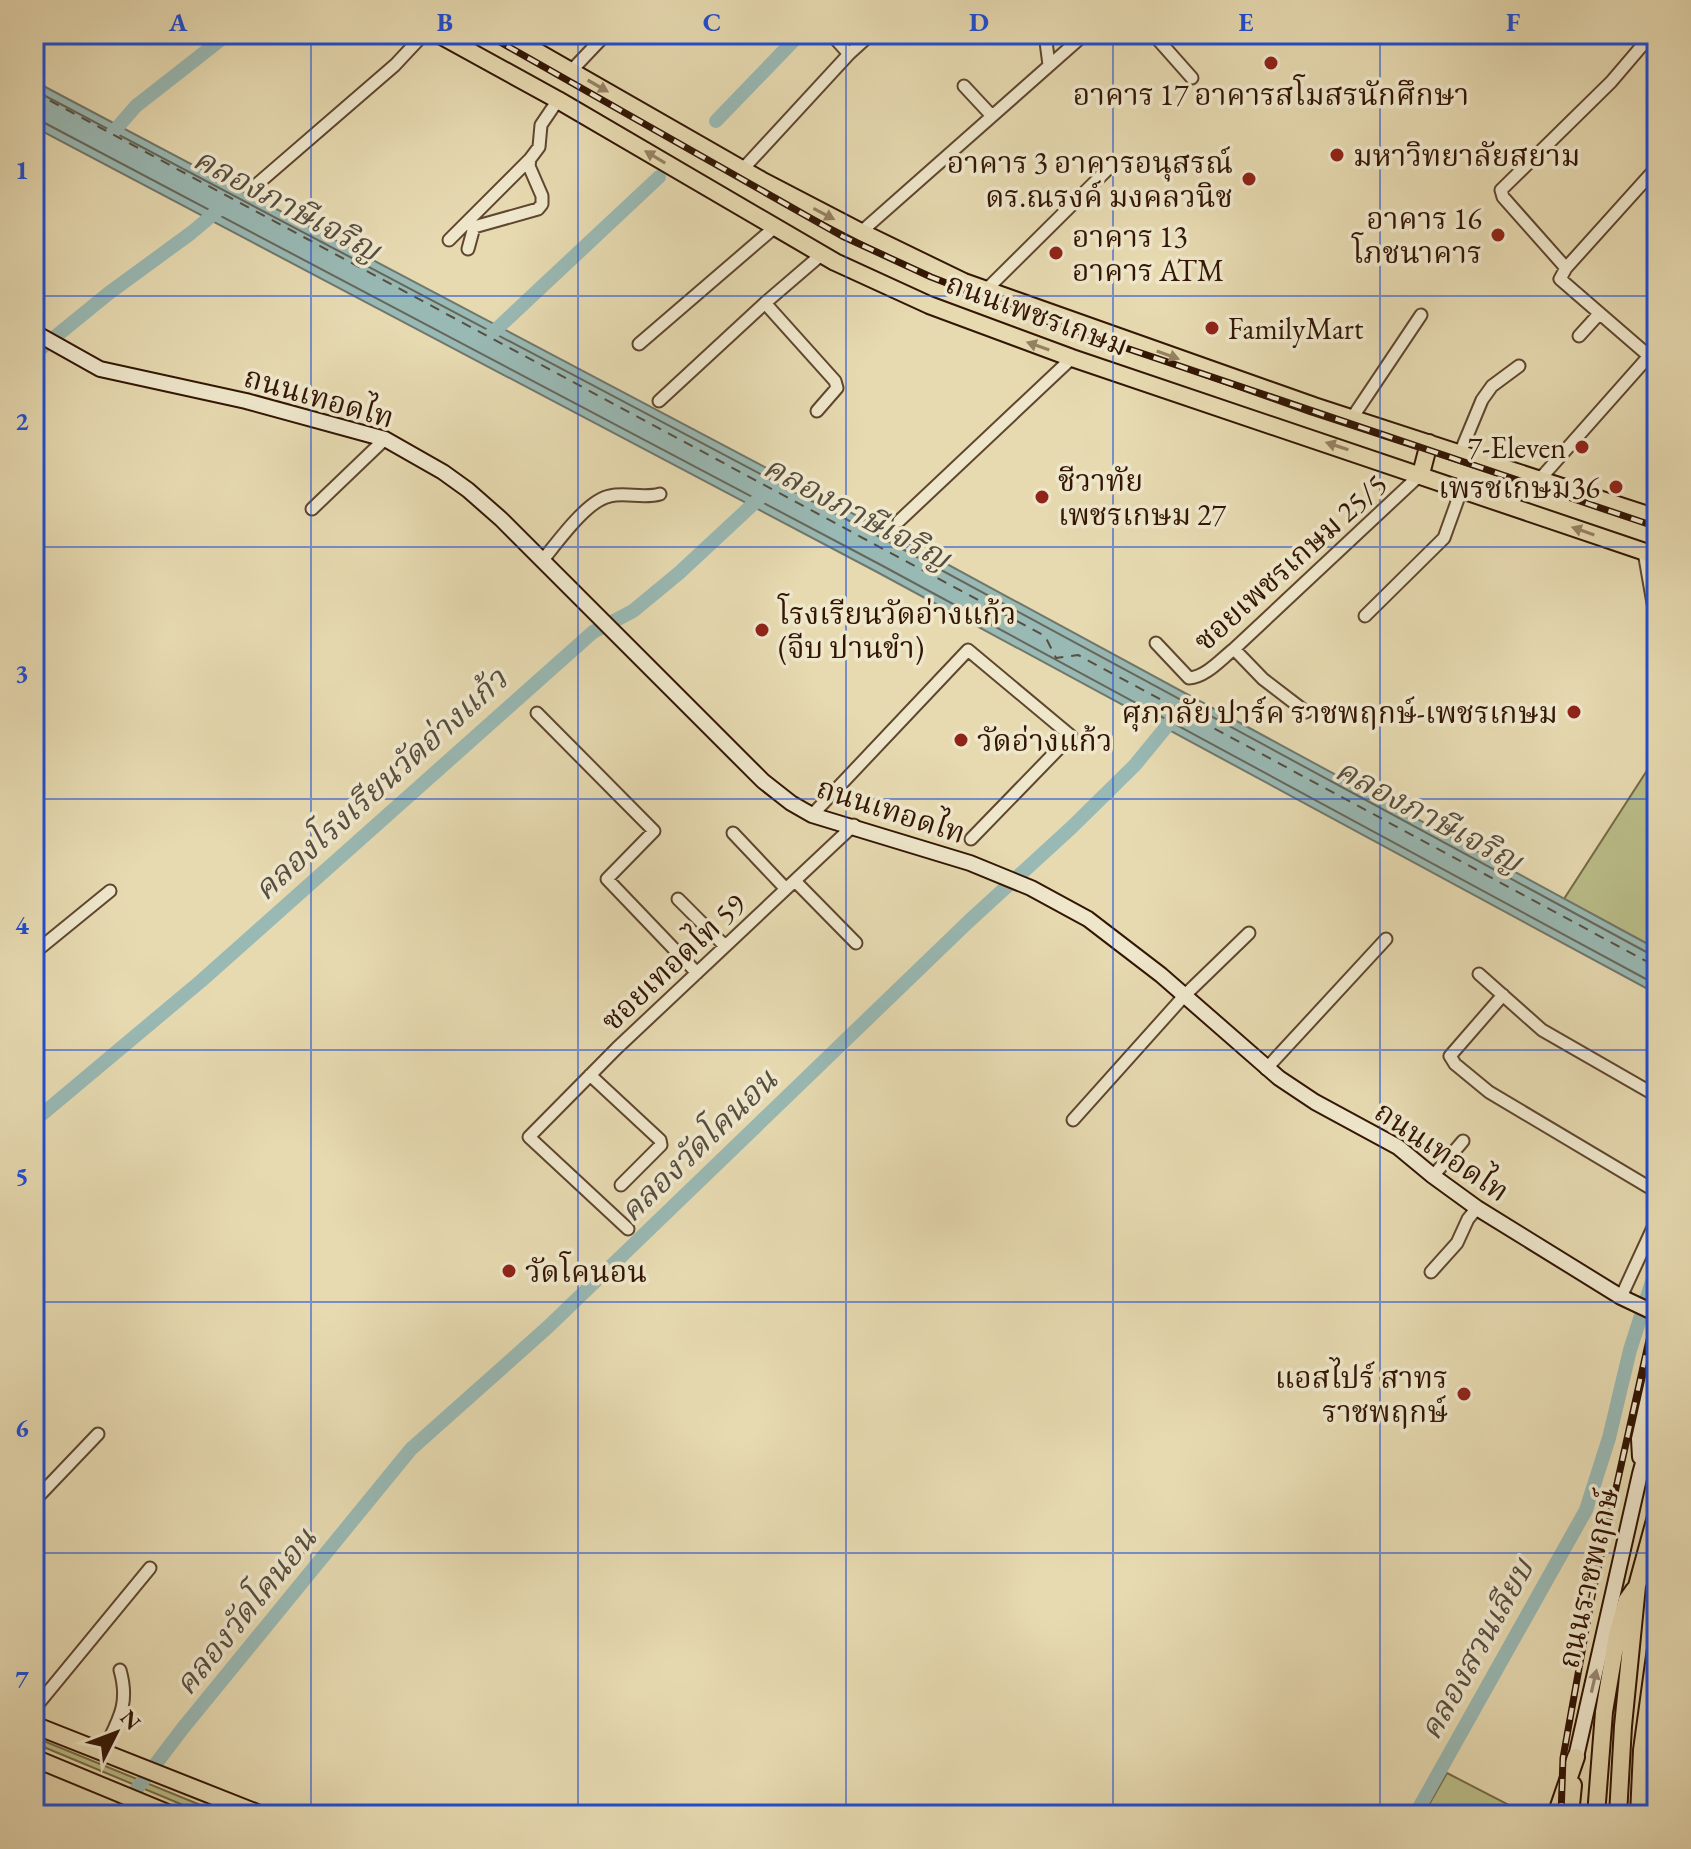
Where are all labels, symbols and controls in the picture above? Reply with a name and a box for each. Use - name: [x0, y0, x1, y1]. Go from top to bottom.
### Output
- text: A: [168, 5, 188, 39]
- text: B: [437, 5, 453, 39]
- text: C: [703, 5, 721, 39]
- text: D: [969, 5, 989, 39]
- text: E: [1239, 5, 1254, 39]
- text: F: [1506, 5, 1520, 39]
- marker: อาคาร 17 อาคารสโมสรนักศึกษา: [1262, 54, 1280, 72]
- place label: อาคาร 17 อาคารสโมสรนักศึกษา: [1073, 74, 1469, 114]
- one-way arrow: [587, 79, 609, 93]
- place label: มหาวิทยาลัยสยาม: [1353, 136, 1580, 175]
- water label: คลองภาษีเจริญ: [186, 137, 389, 272]
- place label: อาคาร 3 อาคารอนุสรณ์ ดร.ณรงค์ มงคลวนิช: [947, 143, 1233, 216]
- marker: มหาวิทยาลัยสยาม: [1328, 146, 1346, 164]
- one-way arrow: [644, 150, 666, 164]
- text: 1: [15, 153, 29, 187]
- marker: อาคาร 3 อาคารอนุสรณ์ ดร.ณรงค์ มงคลวนิช: [1240, 170, 1258, 188]
- place label: อาคาร 16 โภชนาคาร: [1351, 199, 1482, 272]
- one-way arrow: [813, 207, 836, 220]
- place label: อาคาร 13 อาคาร ATM: [1072, 217, 1224, 290]
- marker: อาคาร 16 โภชนาคาร: [1489, 226, 1507, 244]
- marker: อาคาร 13 อาคาร ATM: [1047, 244, 1065, 262]
- street label: ถนนเพชรเกษม: [941, 263, 1133, 365]
- place label: FamilyMart: [1228, 309, 1364, 348]
- marker: FamilyMart: [1203, 319, 1221, 337]
- one-way arrow: [1026, 339, 1050, 351]
- one-way arrow: [1156, 349, 1180, 361]
- street label: ถนนเทอดไท: [240, 356, 399, 437]
- text: 2: [15, 404, 29, 438]
- place label: 7-Eleven: [1468, 428, 1566, 467]
- marker: 7-Eleven: [1573, 438, 1591, 456]
- one-way arrow: [1325, 440, 1349, 452]
- water label: คลองภาษีเจริญ: [756, 445, 959, 580]
- place label: ชีวาทัย เพชรเกษม 27: [1058, 461, 1226, 534]
- street label: ซอยเพชรเกษม 25/5: [1185, 465, 1395, 659]
- place label: เพรชเกษม36: [1438, 468, 1600, 507]
- marker: เพรชเกษม36: [1607, 478, 1625, 496]
- marker: ชีวาทัย เพชรเกษม 27: [1033, 488, 1051, 506]
- one-way arrow: [1571, 525, 1595, 537]
- place label: โรงเรียนวัดอ่างแก้ว (จีบ ปานขำ): [777, 593, 1016, 667]
- marker: โรงเรียนวัดอ่างแก้ว (จีบ ปานขำ): [753, 621, 771, 639]
- text: 3: [15, 656, 29, 690]
- water label: คลองโรงเรียนวัดอ่างแก้ว: [243, 657, 517, 909]
- place label: ศุภาลัย ปาร์ค ราชพฤกษ์-เพชรเกษม: [1122, 693, 1558, 732]
- marker: ศุภาลัย ปาร์ค ราชพฤกษ์-เพชรเกษม: [1565, 703, 1583, 721]
- place label: วัดอ่างแก้ว: [977, 721, 1112, 760]
- marker: วัดอ่างแก้ว: [952, 731, 970, 749]
- water label: คลองภาษีเจริญ: [1328, 748, 1531, 883]
- street label: ถนนเทอดไท: [812, 767, 971, 852]
- street label: ซอยเทอดไท 59: [592, 884, 754, 1039]
- text: 4: [15, 908, 29, 942]
- water label: คลองวัดโคนอน: [609, 1058, 787, 1231]
- street label: ถนนเทอดไท: [1367, 1091, 1517, 1210]
- text: 5: [15, 1159, 29, 1193]
- place label: วัดโคนอน: [525, 1251, 647, 1291]
- marker: วัดโคนอน: [500, 1262, 518, 1280]
- place label: แอสไปร์ สาทร ราชพฤกษ์: [1275, 1357, 1448, 1431]
- marker: แอสไปร์ สาทร ราชพฤกษ์: [1455, 1385, 1473, 1403]
- text: 6: [15, 1411, 29, 1445]
- street label: ถนนราชพฤกษ์: [1548, 1484, 1628, 1672]
- water label: คลองวัดโคนอน: [164, 1517, 326, 1704]
- water label: คลองสวนเลียบ: [1409, 1549, 1544, 1747]
- text: 7: [15, 1662, 29, 1696]
- one-way arrow: [1588, 1669, 1601, 1694]
- north arrow: [76, 1693, 156, 1773]
- text: N: [114, 1704, 147, 1736]

